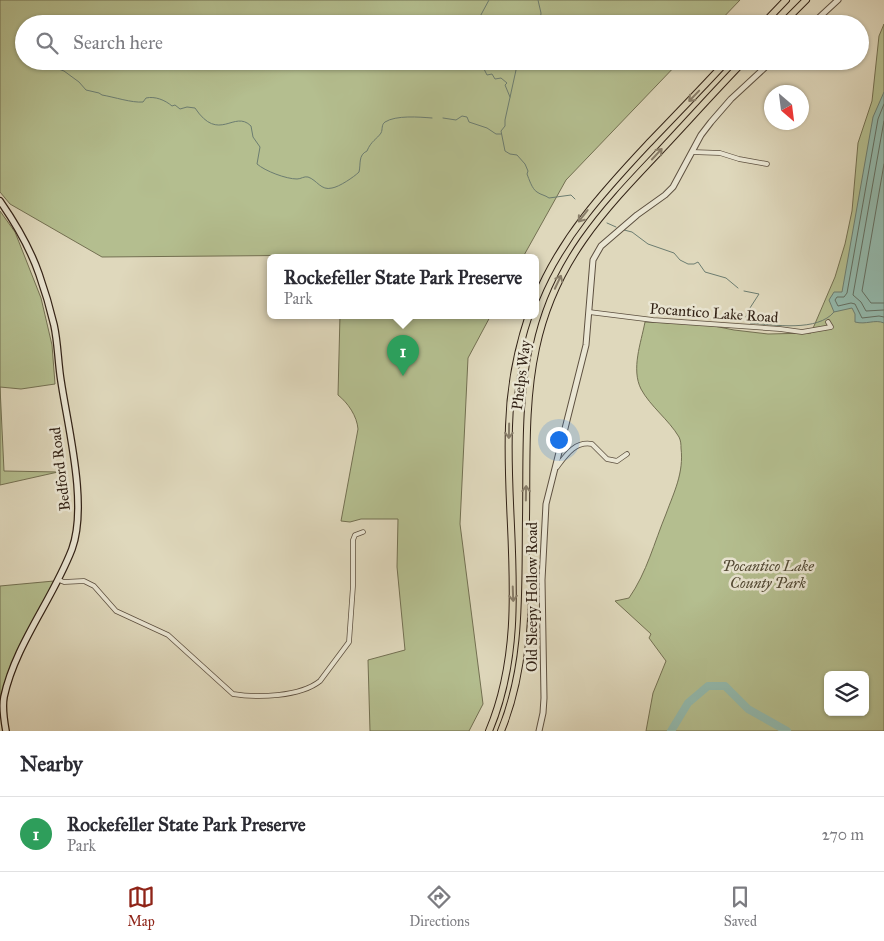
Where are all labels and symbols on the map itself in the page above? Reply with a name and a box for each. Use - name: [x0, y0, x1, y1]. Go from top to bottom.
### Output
- north arrow: [764, 85, 809, 130]
- one-way arrow: [688, 90, 700, 103]
- one-way arrow: [651, 148, 663, 161]
- one-way arrow: [578, 209, 589, 222]
- one-way arrow: [554, 275, 563, 290]
- street label: Pocantico Lake Road: [649, 300, 779, 327]
- pin: 1: [387, 335, 419, 376]
- street label: Phelps Way: [508, 338, 534, 411]
- one-way arrow: [504, 423, 513, 439]
- street label: Bedford Road: [46, 425, 74, 512]
- your location: [546, 427, 572, 453]
- one-way arrow: [522, 485, 531, 501]
- street label: Old Sleepy Hollow Road: [523, 522, 541, 672]
- park label: Pocantico Lake County Park: [722, 557, 814, 592]
- one-way arrow: [508, 585, 518, 601]

